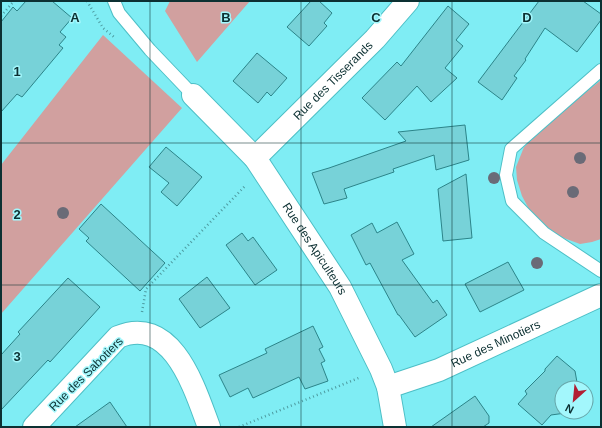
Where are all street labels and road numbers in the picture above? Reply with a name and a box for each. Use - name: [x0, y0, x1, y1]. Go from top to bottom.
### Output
- street label: Rue des Tisserands: [290, 38, 376, 123]
- street label: Rue des Apiculteurs: [280, 200, 350, 297]
- street label: Rue des Minotiers: [449, 317, 542, 371]
- street label: Rue des Sabotiers: [46, 334, 126, 414]

